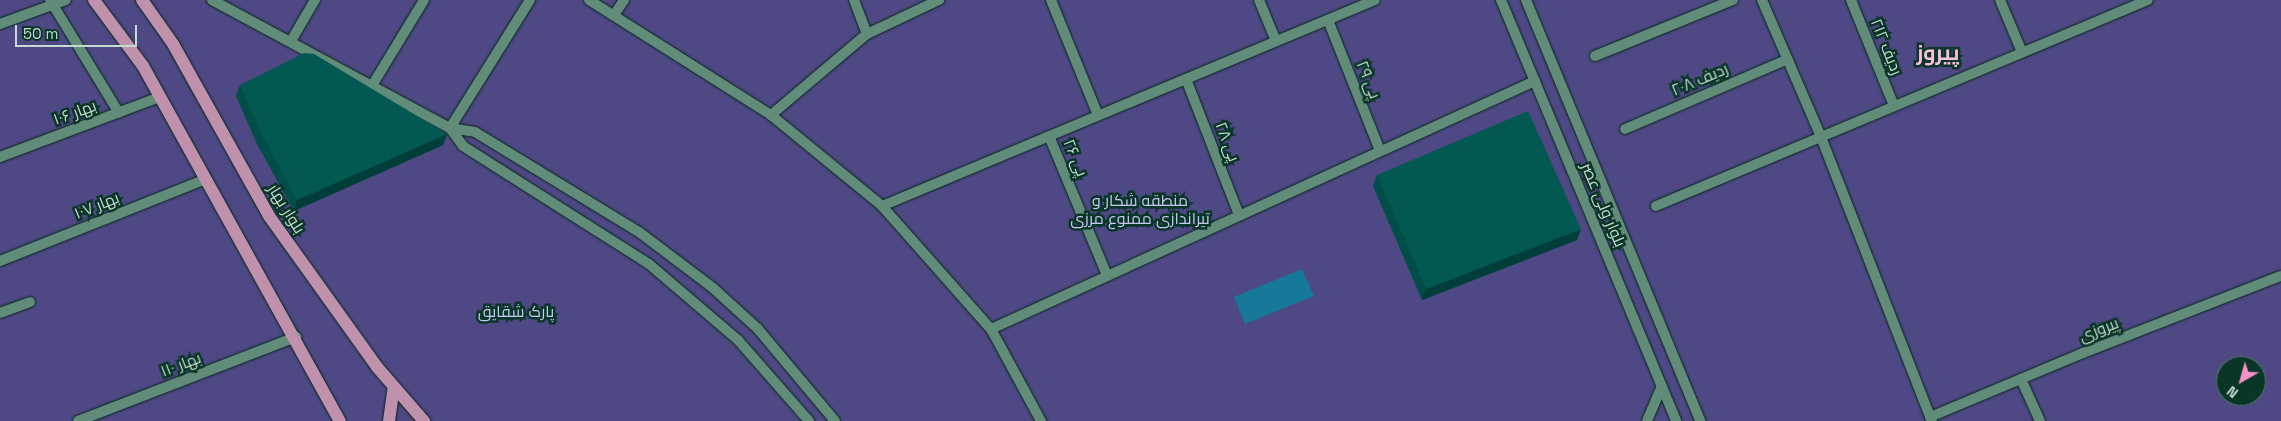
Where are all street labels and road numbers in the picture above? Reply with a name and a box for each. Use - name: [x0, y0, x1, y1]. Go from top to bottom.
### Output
- street label: ردیف ۲۱۲: [1866, 16, 1906, 78]
- street label: پی ۲۹: [1352, 58, 1384, 102]
- street label: ردیف ۲۰۸: [1669, 60, 1731, 100]
- street label: بهار ۱۰۶: [51, 96, 99, 130]
- street label: پی ۲۸: [1211, 119, 1243, 165]
- street label: پی ۲۶: [1059, 137, 1091, 179]
- street label: بلوار ولی عصر: [1577, 160, 1629, 250]
- street label: بلوار بهار: [263, 181, 309, 237]
- street label: بهار ۱۰۷: [72, 188, 122, 224]
- street label: پیروزی: [2076, 314, 2122, 346]
- street label: بهار ۱۱۰: [158, 349, 204, 381]

